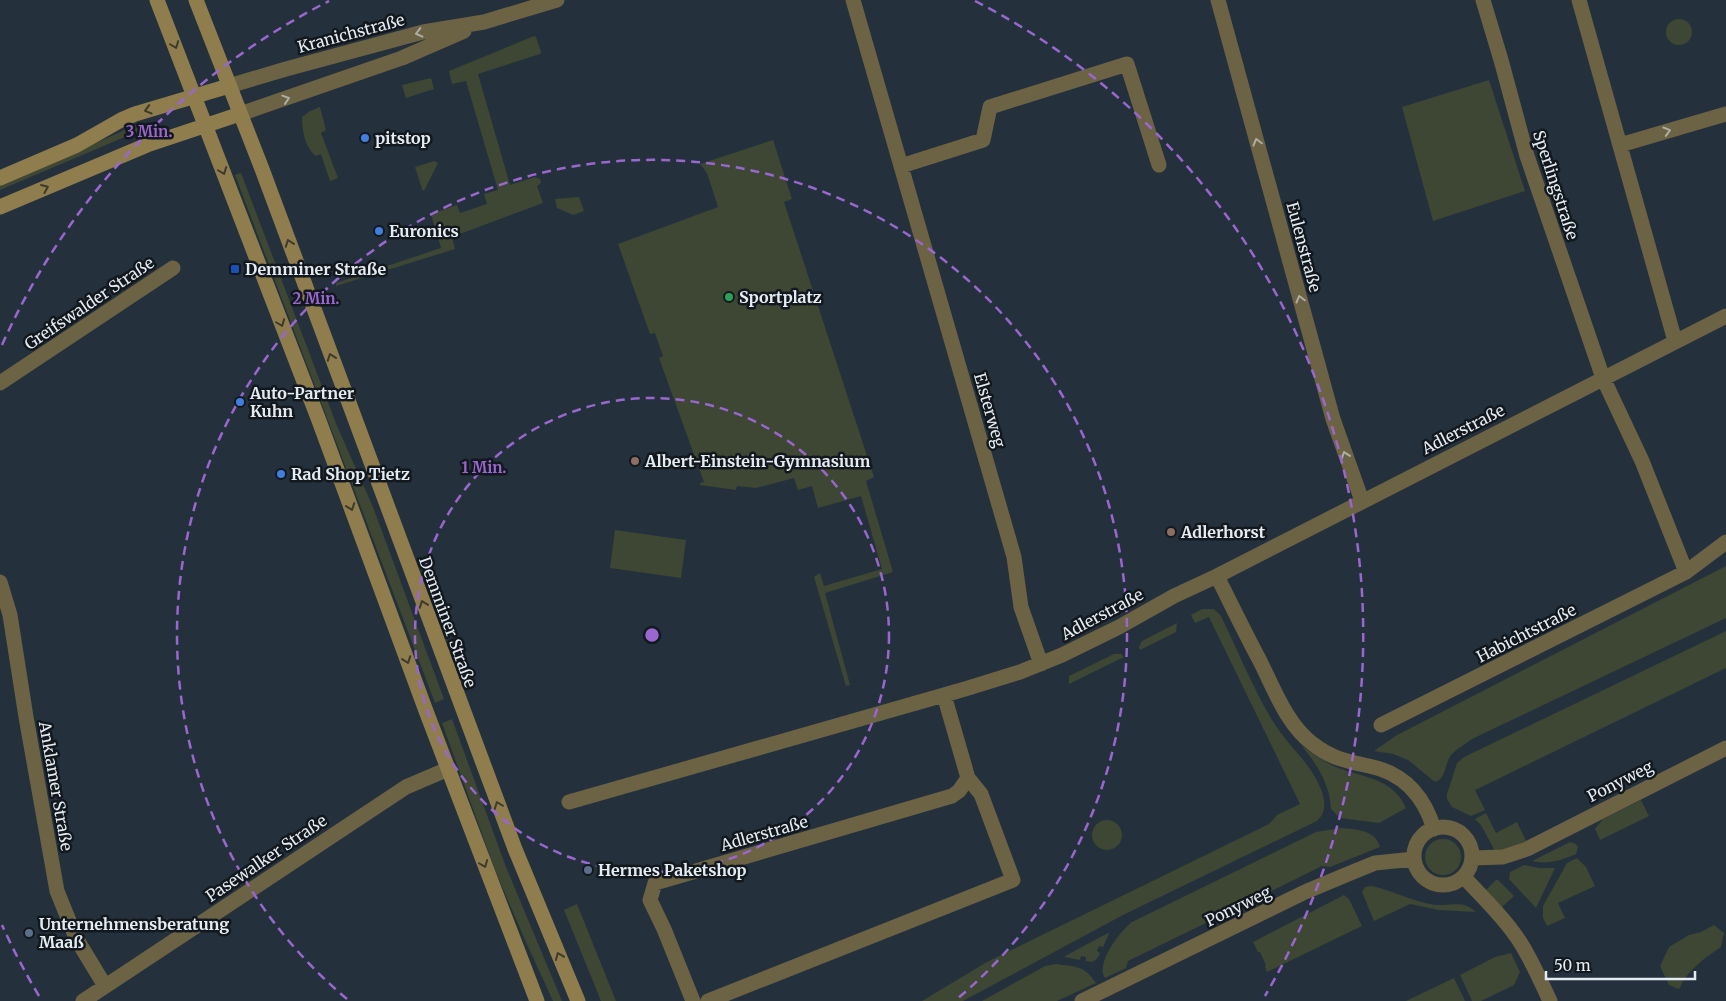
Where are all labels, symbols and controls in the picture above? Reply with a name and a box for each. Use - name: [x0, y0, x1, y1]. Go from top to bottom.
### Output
- street label: Kranichstraße: [295, 9, 407, 57]
- one-way arrow: [415, 27, 424, 38]
- one-way arrow: [169, 41, 179, 49]
- one-way arrow: [282, 94, 290, 104]
- one-way arrow: [144, 105, 152, 115]
- text: 3 Min.: [126, 122, 172, 141]
- one-way arrow: [1662, 127, 1670, 137]
- place label: pitstop: [375, 128, 431, 148]
- street label: Sperlingstraße: [1529, 128, 1583, 242]
- marker: pitstop: [359, 132, 371, 144]
- one-way arrow: [1252, 138, 1263, 147]
- one-way arrow: [217, 166, 227, 175]
- one-way arrow: [40, 184, 49, 195]
- street label: Eulenstraße: [1282, 200, 1326, 294]
- place label: Euronics: [389, 221, 459, 241]
- marker: Euronics: [373, 225, 385, 237]
- one-way arrow: [285, 239, 295, 248]
- street label: Greifswalder Straße: [20, 252, 158, 354]
- place label: Demminer Straße: [245, 259, 386, 279]
- marker: Demminer Straße: [229, 263, 241, 275]
- place label: Sportplatz: [739, 287, 822, 307]
- text: 2 Min.: [293, 289, 339, 308]
- marker: Sportplatz: [723, 291, 735, 303]
- one-way arrow: [1295, 295, 1306, 303]
- one-way arrow: [275, 318, 285, 326]
- one-way arrow: [327, 353, 337, 362]
- street label: Elsterweg: [970, 370, 1010, 450]
- place label: Auto-Partner Kuhn: [249, 383, 355, 421]
- marker: Auto-Partner Kuhn: [234, 396, 246, 408]
- street label: Adlerstraße: [1417, 400, 1508, 459]
- place label: Albert-Einstein-Gymnasium: [644, 451, 870, 471]
- one-way arrow: [1341, 451, 1351, 460]
- marker: Albert-Einstein-Gymnasium: [629, 455, 641, 467]
- text: 1 Min.: [462, 458, 506, 477]
- place label: Rad Shop Tietz: [291, 464, 410, 484]
- marker: Rad Shop Tietz: [275, 468, 287, 480]
- one-way arrow: [345, 503, 355, 511]
- place label: Adlerhorst: [1180, 522, 1266, 542]
- marker: Adlerhorst: [1165, 526, 1177, 538]
- street label: Demminer Straße: [415, 554, 481, 690]
- street label: Adlerstraße: [1057, 584, 1146, 644]
- street label: Habichtstraße: [1473, 599, 1579, 667]
- one-way arrow: [419, 600, 429, 609]
- centre of rings: [643, 626, 661, 644]
- one-way arrow: [401, 655, 411, 664]
- street label: Anklamer Straße: [35, 719, 77, 852]
- street label: Ponyweg: [1584, 756, 1656, 806]
- one-way arrow: [494, 801, 504, 810]
- street label: Pasewalker Straße: [202, 810, 330, 906]
- street label: Adlerstraße: [717, 811, 810, 855]
- one-way arrow: [478, 859, 488, 867]
- place label: Hermes Paketshop: [598, 860, 747, 880]
- marker: Hermes Paketshop: [582, 864, 594, 876]
- street label: Ponyweg: [1202, 881, 1275, 931]
- place label: Unternehmensberatung Maaß: [39, 914, 229, 952]
- marker: Unternehmensberatung Maaß: [23, 927, 35, 939]
- scale bar: [1546, 948, 1695, 980]
- one-way arrow: [555, 952, 565, 961]
- text: 50 m: [1554, 956, 1591, 975]

